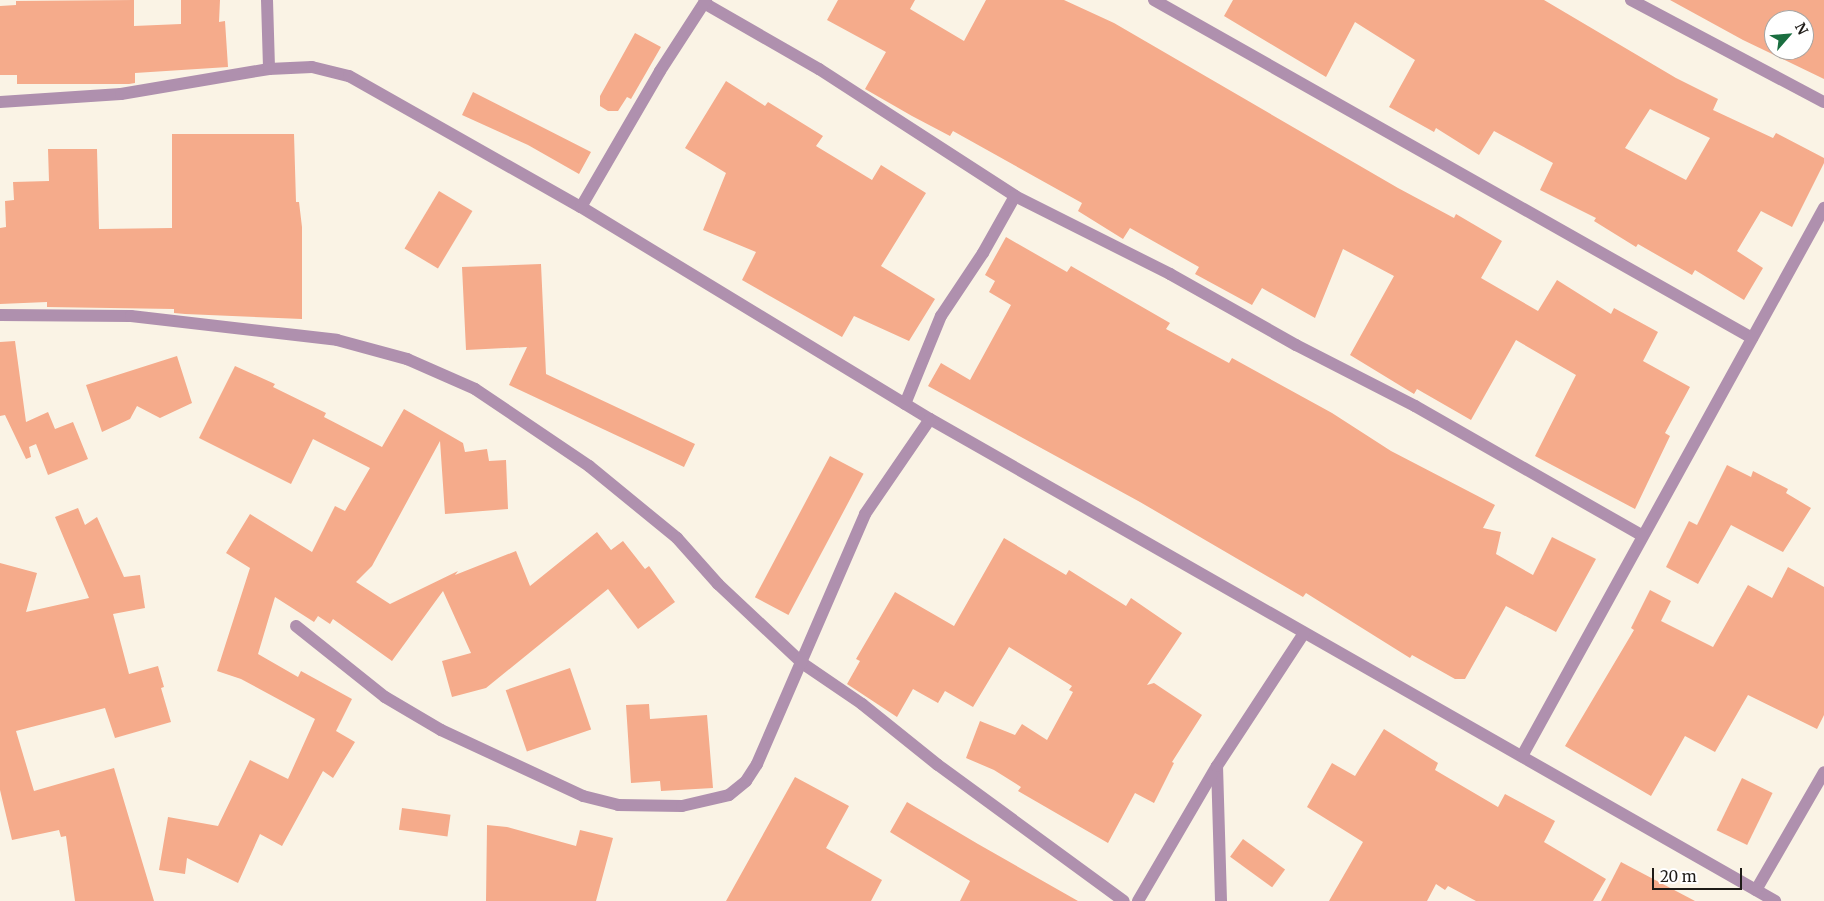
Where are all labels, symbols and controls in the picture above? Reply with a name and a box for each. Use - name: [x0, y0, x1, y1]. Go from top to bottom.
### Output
- north arrow: [1764, 10, 1814, 60]
- text: N: [1791, 20, 1812, 38]
- scale bar: [1654, 858, 1744, 890]
- text: 20 m: [1660, 867, 1697, 886]

